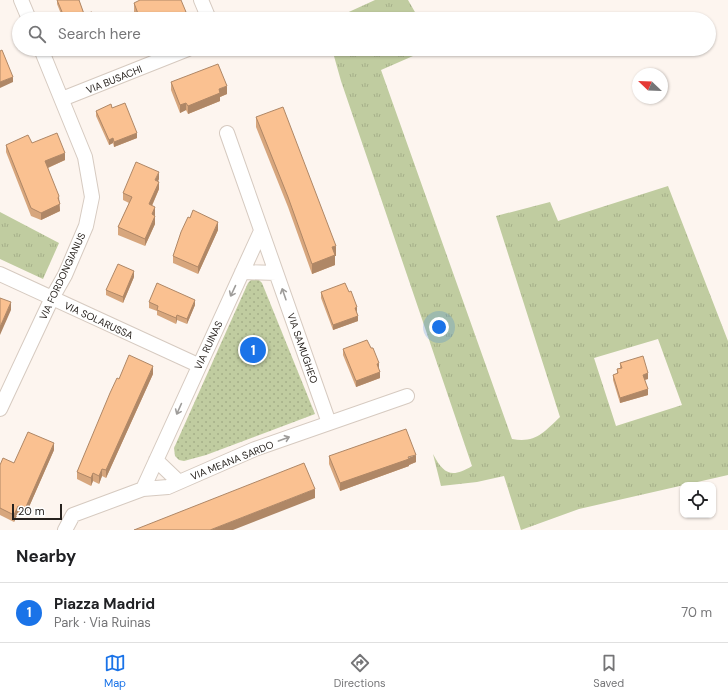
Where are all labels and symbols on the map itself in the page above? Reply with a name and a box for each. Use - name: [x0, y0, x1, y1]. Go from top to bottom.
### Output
- street label: VIA BUSACHI: [84, 62, 144, 97]
- north arrow: [632, 68, 668, 104]
- street label: VIA FORDONGIANUS: [37, 230, 88, 322]
- one-way arrow: [229, 285, 236, 297]
- one-way arrow: [279, 288, 287, 300]
- street label: VIA SOLARUSSA: [62, 299, 136, 342]
- street label: VIA SAMUGHEO: [284, 311, 321, 385]
- your location: [429, 317, 449, 337]
- street label: VIA RUINAS: [191, 318, 226, 372]
- pin: 1: [240, 335, 266, 365]
- one-way arrow: [174, 403, 182, 415]
- one-way arrow: [278, 435, 291, 442]
- street label: VIA MEANA SARDO: [189, 438, 276, 483]
- scale bar: [12, 502, 62, 521]

